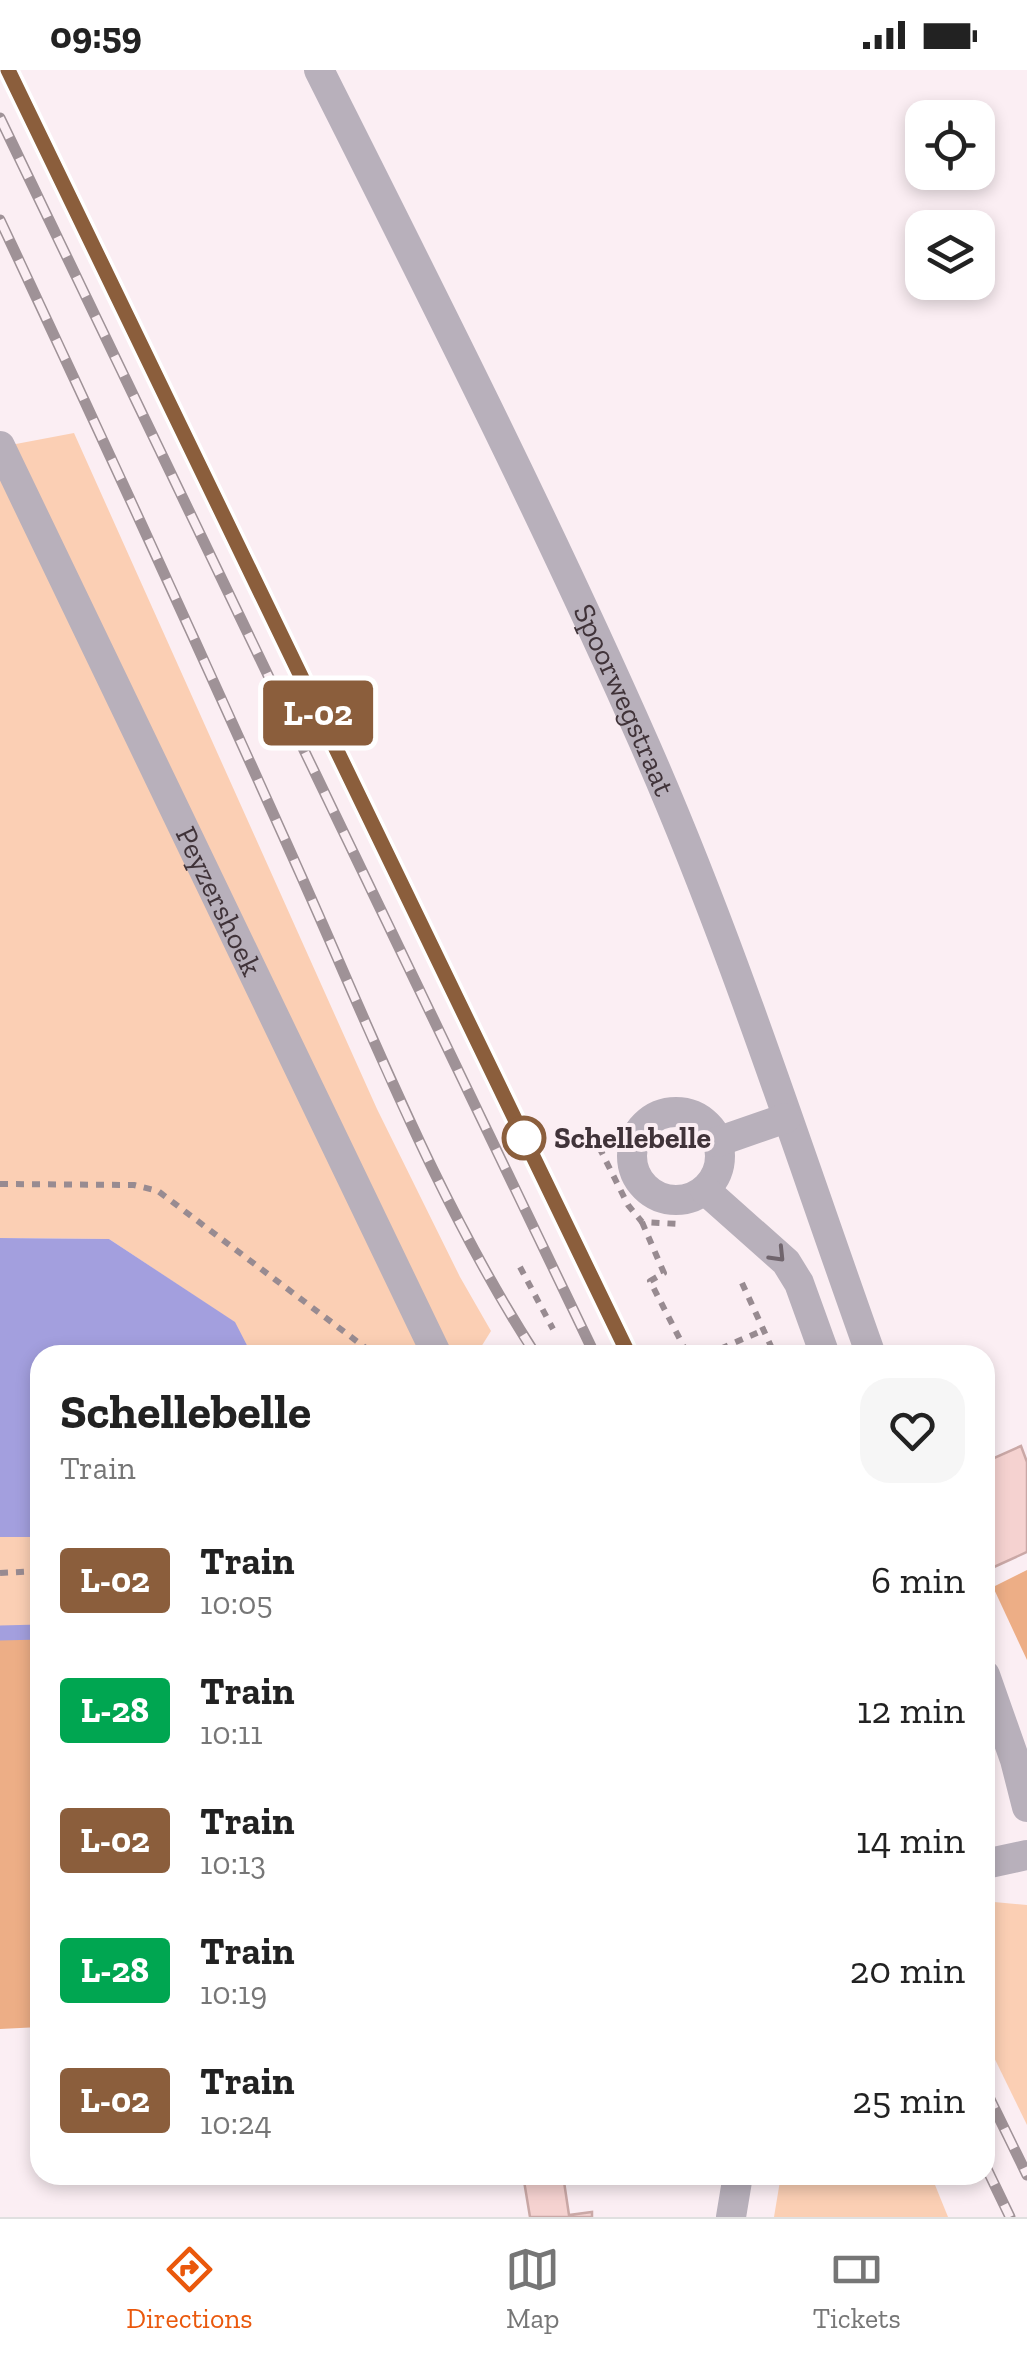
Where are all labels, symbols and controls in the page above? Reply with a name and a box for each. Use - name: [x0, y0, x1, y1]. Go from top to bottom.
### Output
- text: 09:59: [50, 12, 142, 58]
- map controls: [905, 100, 995, 300]
- button: locate: [905, 100, 995, 190]
- button: layers: [905, 210, 995, 300]
- street label: Spoorwegstraat: [566, 598, 683, 801]
- line badge: L-02: [248, 680, 388, 746]
- text: L-02: [283, 692, 353, 734]
- street label: Peyzershoek: [168, 821, 270, 982]
- marker: Schellebelle: [503, 1117, 545, 1159]
- place label: Schellebelle: [554, 1120, 711, 1156]
- one-way arrow: [766, 1243, 784, 1262]
- button: heart: [860, 1378, 965, 1483]
- text: Schellebelle: [60, 1383, 311, 1440]
- text: Train: [60, 1449, 136, 1487]
- text: Train: [200, 1538, 295, 1584]
- text: 6 min: [871, 1557, 965, 1603]
- text: L-02: [80, 1559, 150, 1601]
- text: 10:05: [200, 1584, 273, 1622]
- text: Train: [200, 1668, 295, 1714]
- text: 12 min: [857, 1687, 965, 1733]
- text: L-28: [81, 1689, 149, 1731]
- text: 10:11: [200, 1714, 263, 1752]
- text: Train: [200, 1798, 295, 1844]
- text: 14 min: [856, 1817, 965, 1863]
- text: L-02: [80, 1819, 150, 1861]
- text: 10:13: [200, 1844, 266, 1882]
- text: Train: [200, 1928, 295, 1974]
- text: 20 min: [850, 1947, 965, 1993]
- text: L-28: [81, 1949, 149, 1991]
- text: 10:19: [200, 1974, 267, 2012]
- text: Train: [200, 2058, 295, 2104]
- text: 25 min: [852, 2077, 965, 2123]
- text: L-02: [80, 2079, 150, 2121]
- text: 10:24: [200, 2104, 272, 2142]
- tab: Directions: [126, 2242, 253, 2335]
- tab: Map: [505, 2242, 560, 2335]
- tab: Tickets: [813, 2242, 901, 2335]

